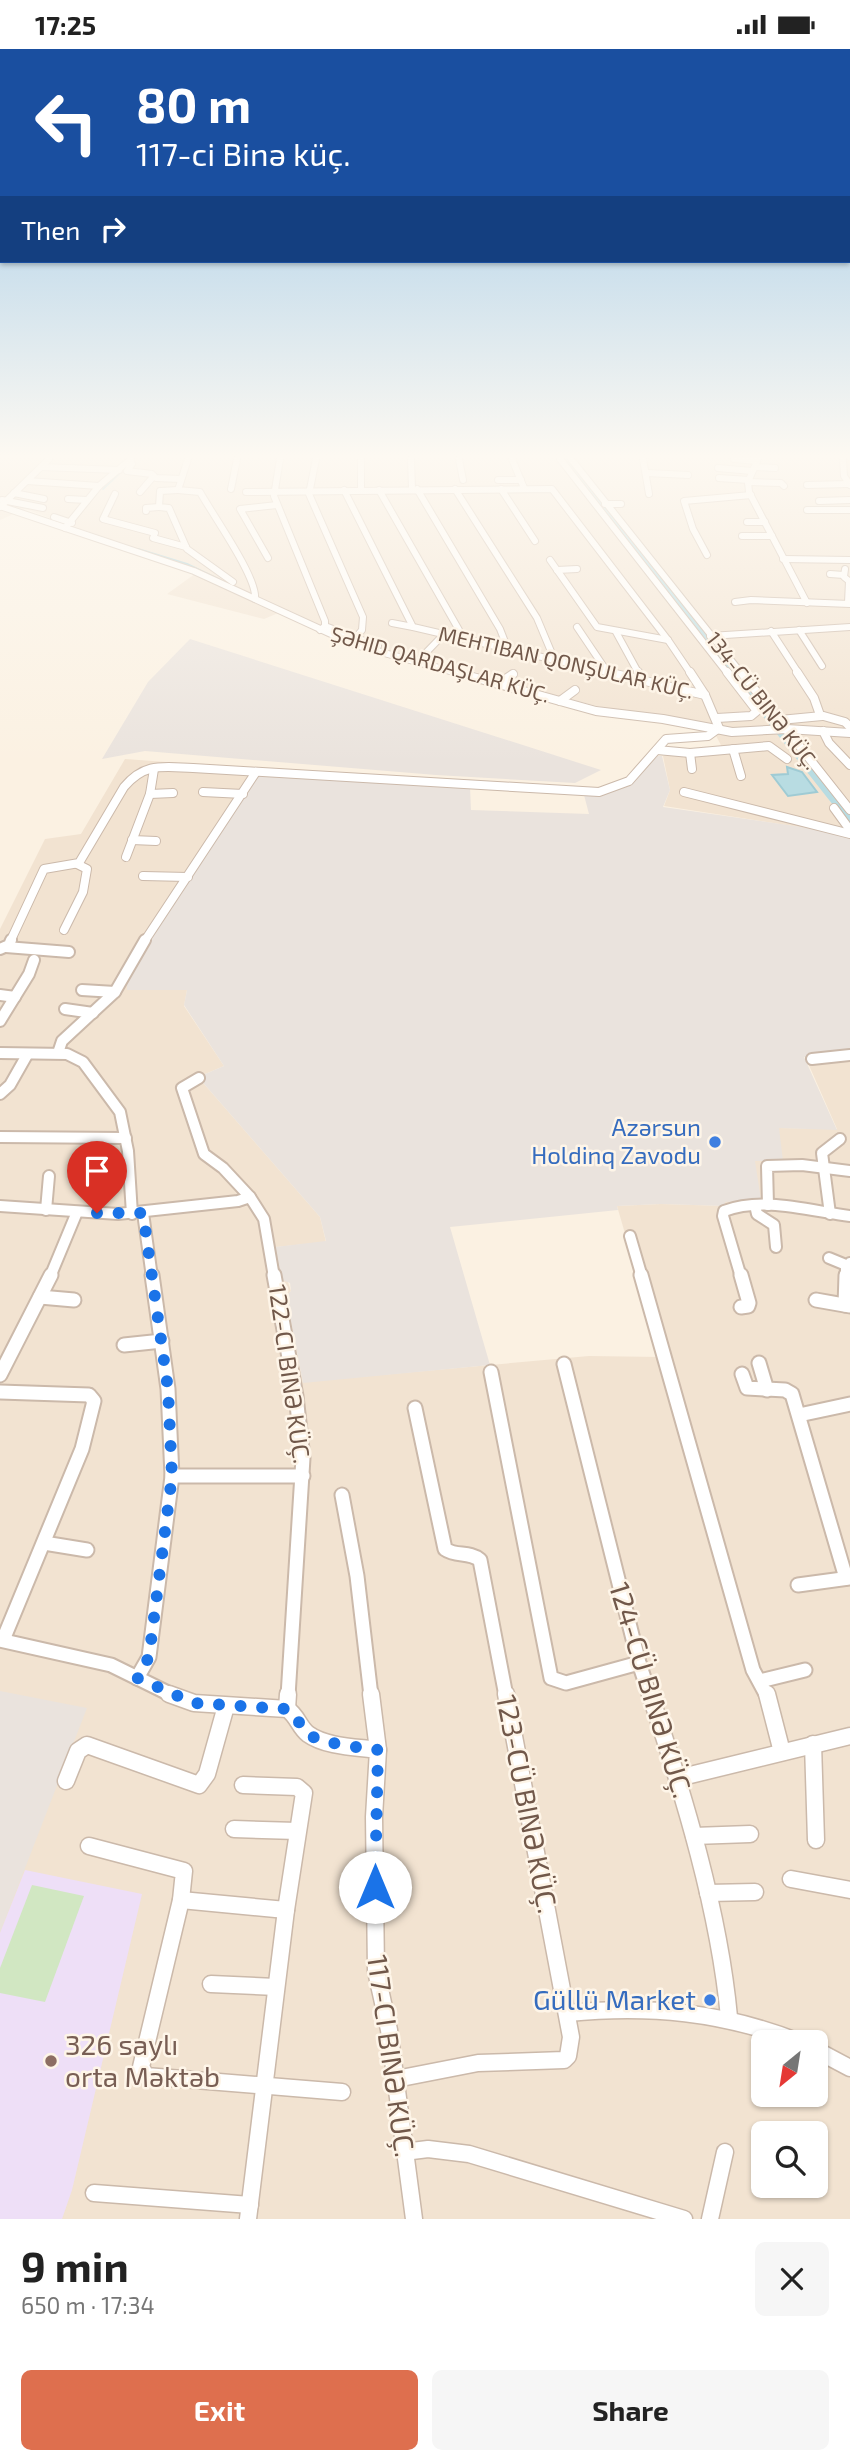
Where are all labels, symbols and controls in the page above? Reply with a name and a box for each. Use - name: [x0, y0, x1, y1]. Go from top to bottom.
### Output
- text: 17:25: [35, 9, 96, 40]
- text: 80 m: [136, 74, 251, 133]
- icon: left: [21, 77, 112, 168]
- text: 117-ci Binə küç.: [136, 134, 350, 172]
- icon: right: [94, 210, 132, 248]
- text: Then: [21, 214, 80, 245]
- street label: ŞƏHID QARDAŞLAR KÜÇ.: [327, 620, 553, 709]
- street label: MEHTIBAN QONŞULAR KÜÇ.: [436, 620, 696, 705]
- street label: 134-CÜ BINƏ KÜÇ.: [700, 626, 825, 775]
- place label: Azərsun Holdinq Zavodu: [531, 1112, 701, 1169]
- marker: Azərsun Holdinq Zavodu: [707, 1134, 723, 1150]
- pin: [67, 1141, 127, 1213]
- icon: arrive: [78, 1152, 116, 1190]
- street label: 122-CI BINƏ KÜÇ.: [263, 1282, 317, 1465]
- street label: 124-CÜ BINƏ KÜÇ.: [602, 1578, 701, 1802]
- street label: 123-CÜ BINƏ KÜÇ.: [489, 1692, 566, 1916]
- position arrow: [338, 1850, 412, 1924]
- street label: 117-CI BINƏ KÜÇ.: [360, 1952, 423, 2159]
- place label: Güllü Market: [533, 1982, 696, 2016]
- marker: Güllü Market: [702, 1992, 718, 2008]
- place label: 326 saylı orta Məktəb: [65, 2027, 220, 2093]
- north arrow: [751, 2030, 828, 2107]
- map controls: [751, 2030, 828, 2198]
- marker: 326 saylı orta Məktəb: [43, 2053, 59, 2069]
- button: search: [751, 2121, 828, 2198]
- text: 9 min: [21, 2240, 129, 2290]
- button: close: [755, 2242, 829, 2316]
- text: 650 m · 17:34: [21, 2291, 155, 2319]
- button: Exit: [21, 2370, 418, 2450]
- button: Share: [432, 2370, 829, 2450]

